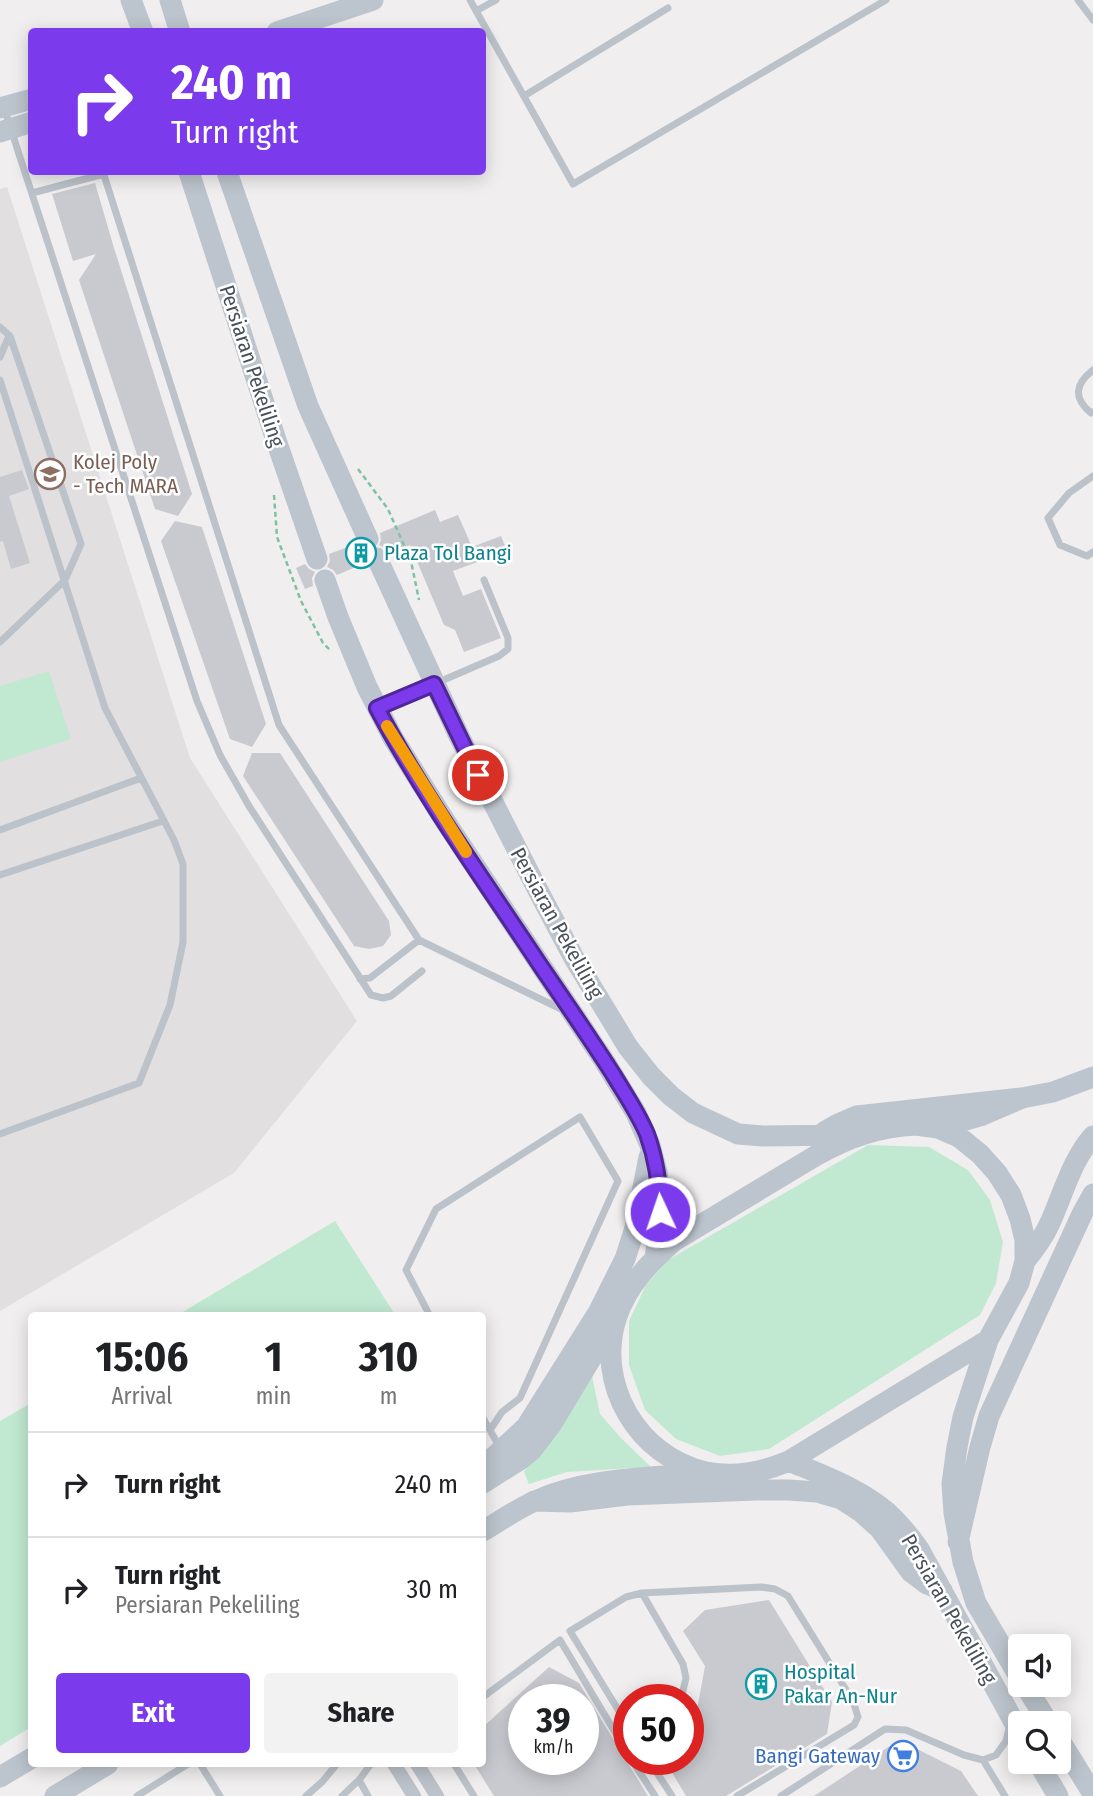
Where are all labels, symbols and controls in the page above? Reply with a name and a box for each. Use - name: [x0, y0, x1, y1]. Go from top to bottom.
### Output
- text: 240 m: [171, 53, 292, 112]
- icon: right: [56, 56, 147, 147]
- text: Turn right: [171, 113, 298, 151]
- street label: Persiaran Pekeliling: [214, 282, 290, 450]
- place label: Kolej Poly - Tech MARA: [73, 449, 178, 499]
- school or university icon: Kolej Poly - Tech MARA: [33, 457, 67, 491]
- building icon: Plaza Tol Bangi: [344, 536, 378, 570]
- place label: Plaza Tol Bangi: [384, 540, 512, 566]
- pin: [448, 745, 508, 805]
- icon: arrive: [459, 756, 497, 794]
- street label: Persiaran Pekeliling: [505, 843, 609, 1003]
- position arrow: [623, 1175, 697, 1249]
- text: 15:06: [95, 1332, 188, 1382]
- text: 1: [265, 1332, 282, 1382]
- text: 310: [359, 1332, 419, 1382]
- text: Arrival: [111, 1382, 172, 1410]
- text: min: [256, 1382, 291, 1410]
- text: m: [380, 1382, 398, 1410]
- icon: right: [56, 1466, 94, 1504]
- text: Turn right: [115, 1469, 221, 1500]
- text: 240 m: [395, 1469, 458, 1500]
- street label: Persiaran Pekeliling: [896, 1529, 1002, 1689]
- text: Turn right: [115, 1560, 221, 1591]
- icon: right: [56, 1571, 94, 1609]
- text: 30 m: [407, 1574, 458, 1605]
- text: Persiaran Pekeliling: [115, 1591, 300, 1619]
- map controls: [1008, 1634, 1071, 1774]
- button: sound: [1008, 1634, 1071, 1697]
- place label: Hospital Pakar An-Nur: [784, 1659, 898, 1709]
- building icon: Hospital Pakar An-Nur: [744, 1667, 778, 1701]
- button: Exit: [56, 1673, 250, 1753]
- button: Share: [264, 1673, 458, 1753]
- speed limit sign: 50: [613, 1684, 704, 1775]
- text: 39: [536, 1699, 571, 1741]
- button: search: [1008, 1711, 1071, 1774]
- text: km/h: [533, 1736, 574, 1758]
- supermarket icon: Bangi Gateway: [886, 1739, 920, 1773]
- place label: Bangi Gateway: [755, 1743, 881, 1769]

